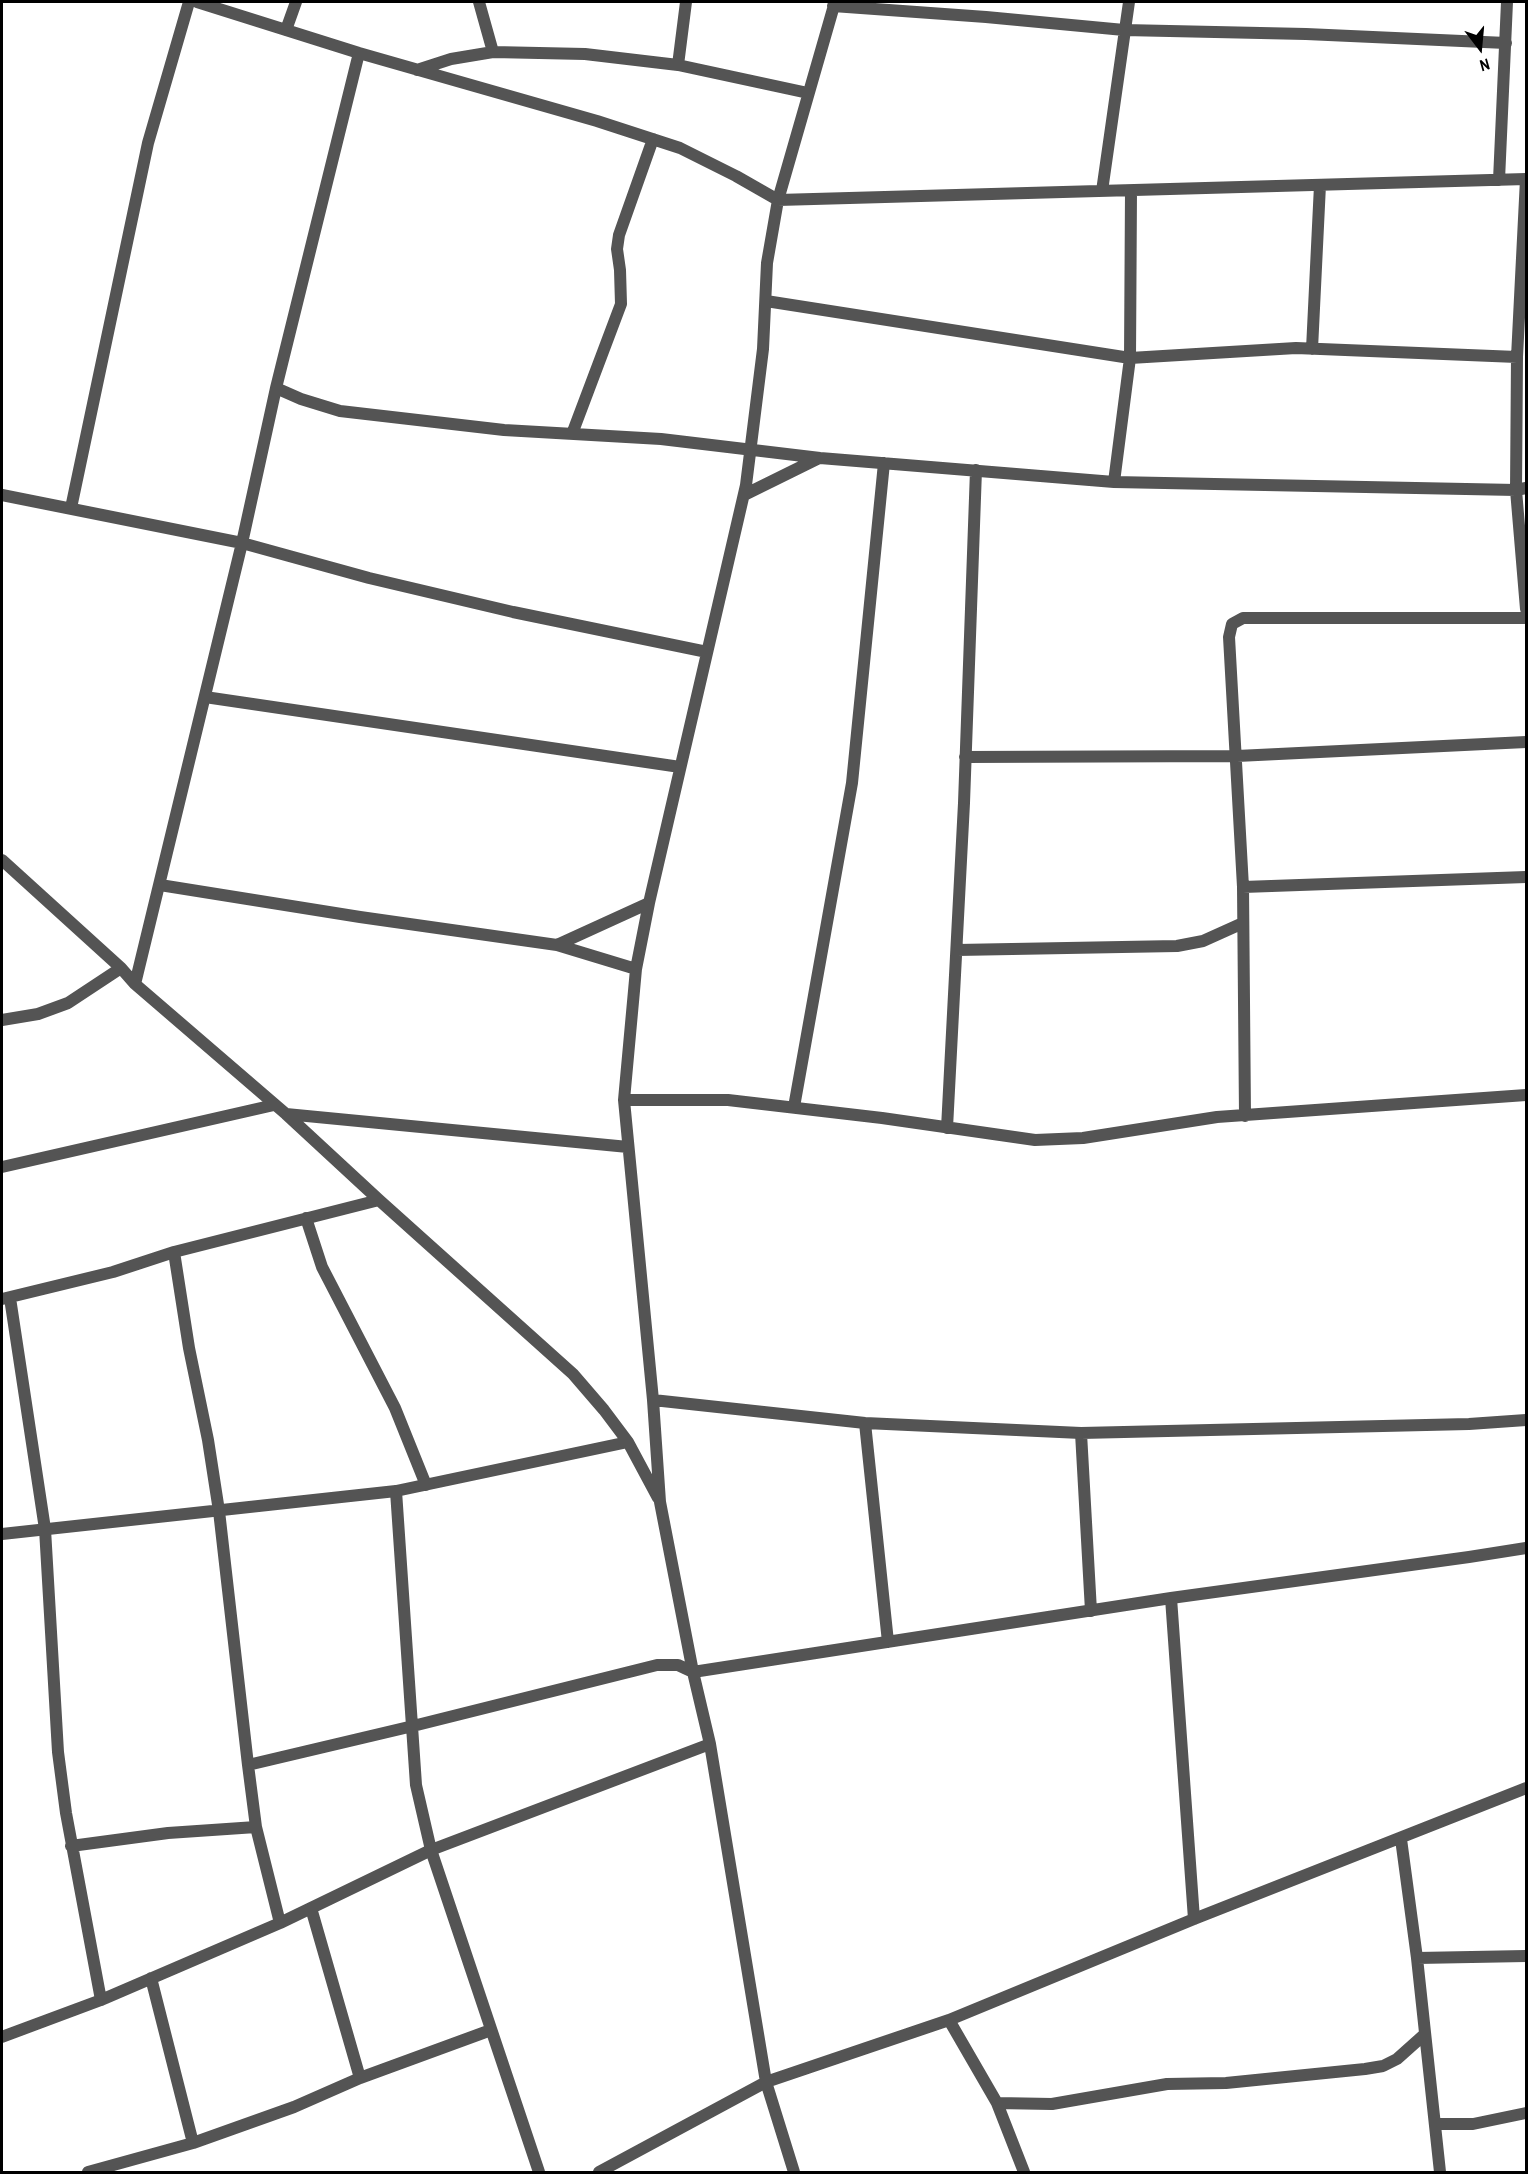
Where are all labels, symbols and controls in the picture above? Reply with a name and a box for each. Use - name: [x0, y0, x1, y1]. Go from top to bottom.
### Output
- north arrow: [1450, 18, 1510, 78]
- text: N: [1477, 53, 1493, 77]

